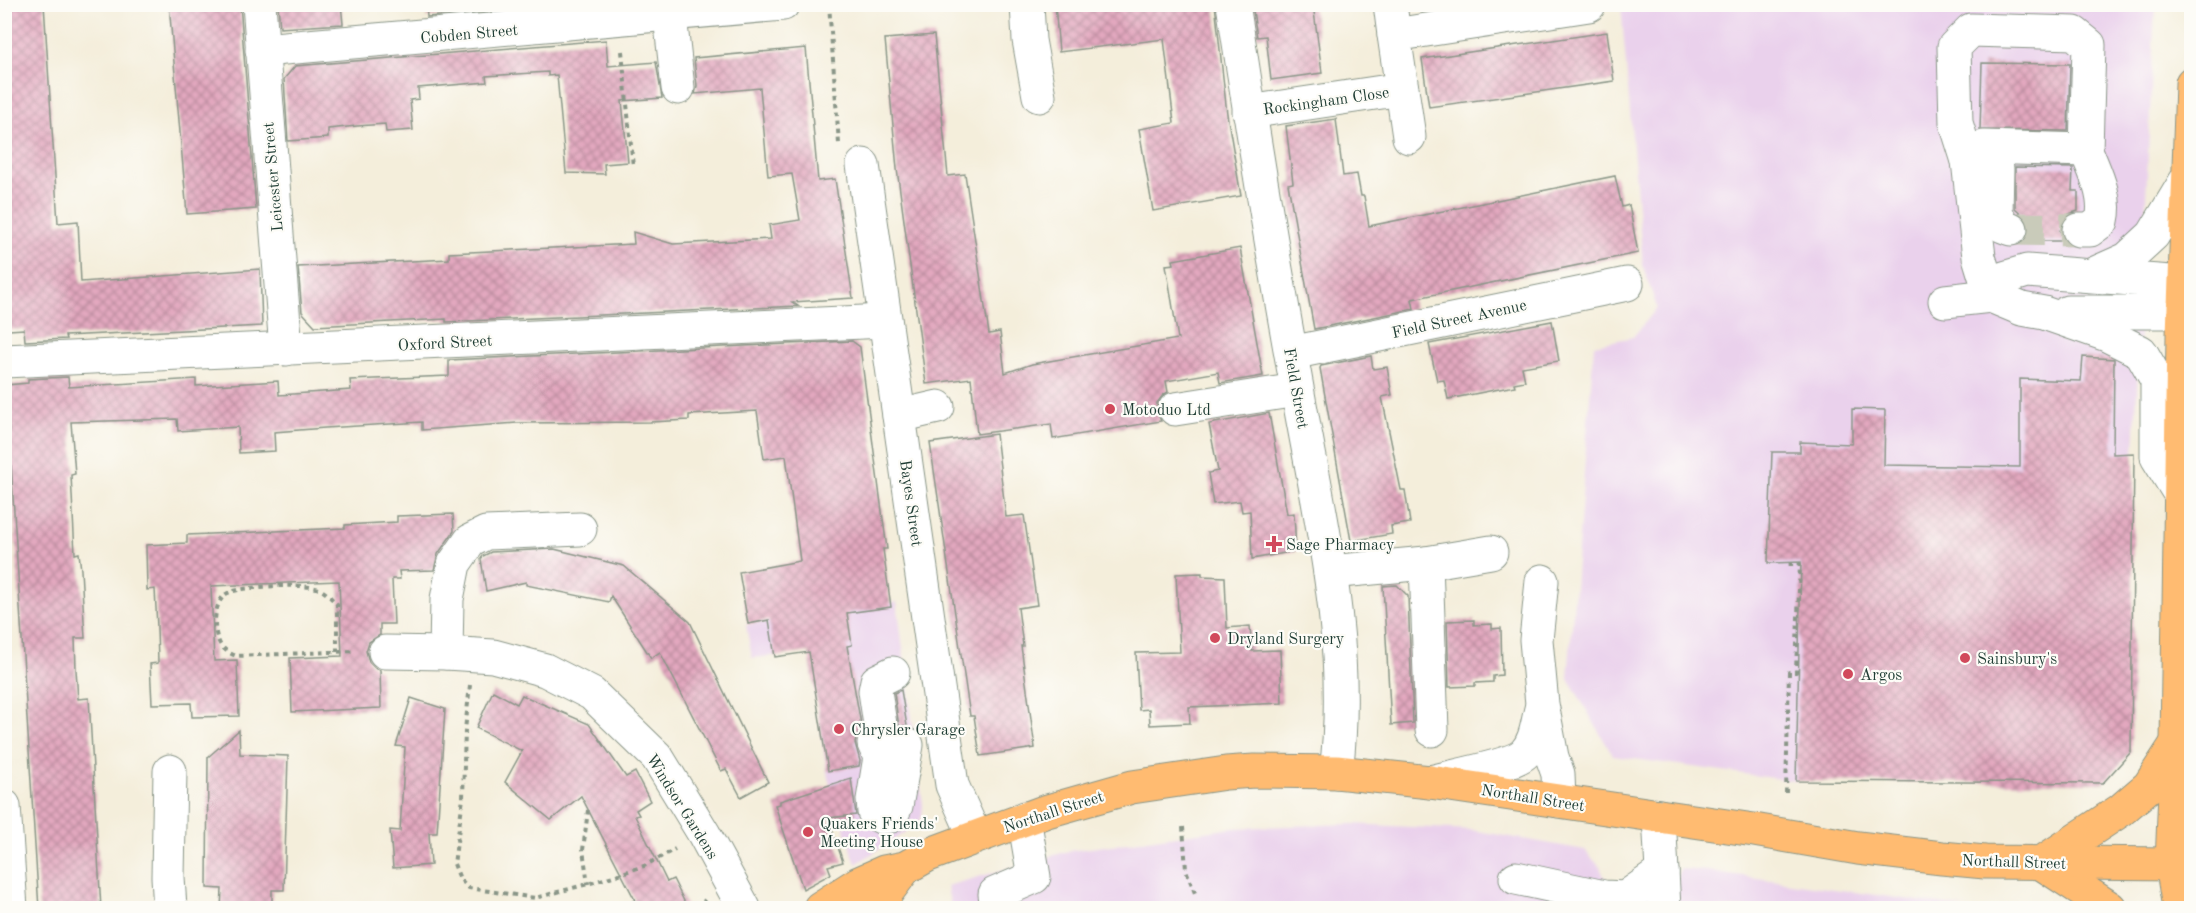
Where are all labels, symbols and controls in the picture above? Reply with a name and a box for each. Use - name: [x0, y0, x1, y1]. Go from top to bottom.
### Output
- street label: Cobden Street: [420, 23, 519, 47]
- street label: Rockingham Close: [1262, 85, 1390, 119]
- street label: Leicester Street: [261, 121, 287, 232]
- street label: Field Street Avenue: [1391, 298, 1528, 342]
- street label: Oxford Street: [397, 334, 493, 354]
- street label: Field Street: [1280, 347, 1310, 431]
- marker: Motoduo Ltd: [1103, 402, 1117, 416]
- place label: Motoduo Ltd: [1122, 403, 1211, 419]
- street label: Bayes Street: [896, 459, 924, 548]
- marker: Sage Pharmacy: [1267, 537, 1281, 551]
- place label: Sage Pharmacy: [1286, 538, 1395, 554]
- marker: Dryland Surgery: [1208, 631, 1222, 645]
- place label: Dryland Surgery: [1227, 632, 1345, 648]
- marker: Sainsbury's: [1958, 651, 1972, 665]
- place label: Sainsbury's: [1977, 652, 2057, 668]
- marker: Argos: [1841, 667, 1855, 681]
- place label: Argos: [1860, 668, 1902, 684]
- marker: Chrysler Garage: [832, 722, 846, 736]
- place label: Chrysler Garage: [851, 723, 965, 739]
- street label: Windsor Gardens: [642, 752, 720, 863]
- street label: Northall Street: [1480, 783, 1586, 815]
- street label: Northall Street: [1001, 789, 1106, 837]
- place label: Quakers Friends' Meeting House: [820, 817, 938, 851]
- marker: Quakers Friends' Meeting House: [801, 825, 815, 839]
- street label: Northall Street: [1961, 853, 2067, 873]

